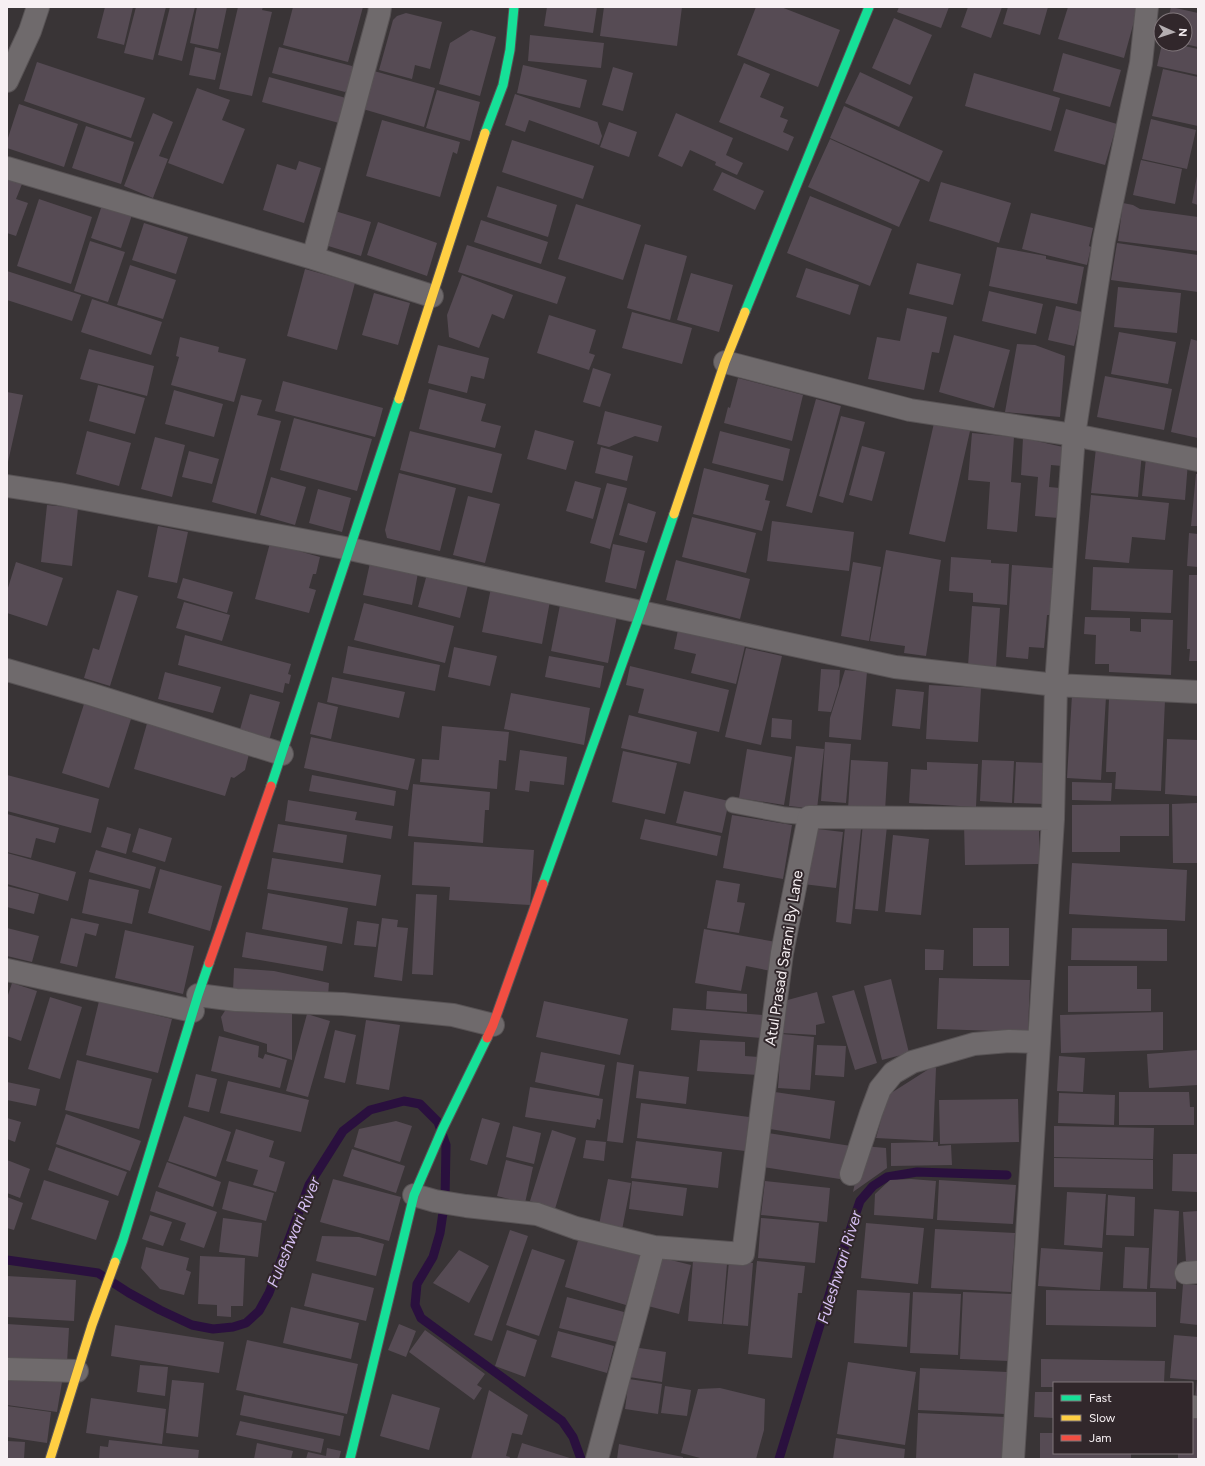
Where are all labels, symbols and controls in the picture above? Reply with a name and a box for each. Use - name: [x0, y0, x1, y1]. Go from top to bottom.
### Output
- north arrow: [1153, 12, 1193, 52]
- text: N: [1176, 28, 1189, 37]
- street label: Atul Prasad Sarani By Lane: [761, 869, 807, 1047]
- water label: Fuleshwari River: [263, 1174, 324, 1290]
- water label: Fuleshwari River: [813, 1208, 866, 1326]
- legend: [1053, 1382, 1193, 1454]
- text: Fast: [1089, 1391, 1112, 1405]
- text: Slow: [1089, 1411, 1116, 1425]
- text: Jam: [1089, 1431, 1112, 1445]

